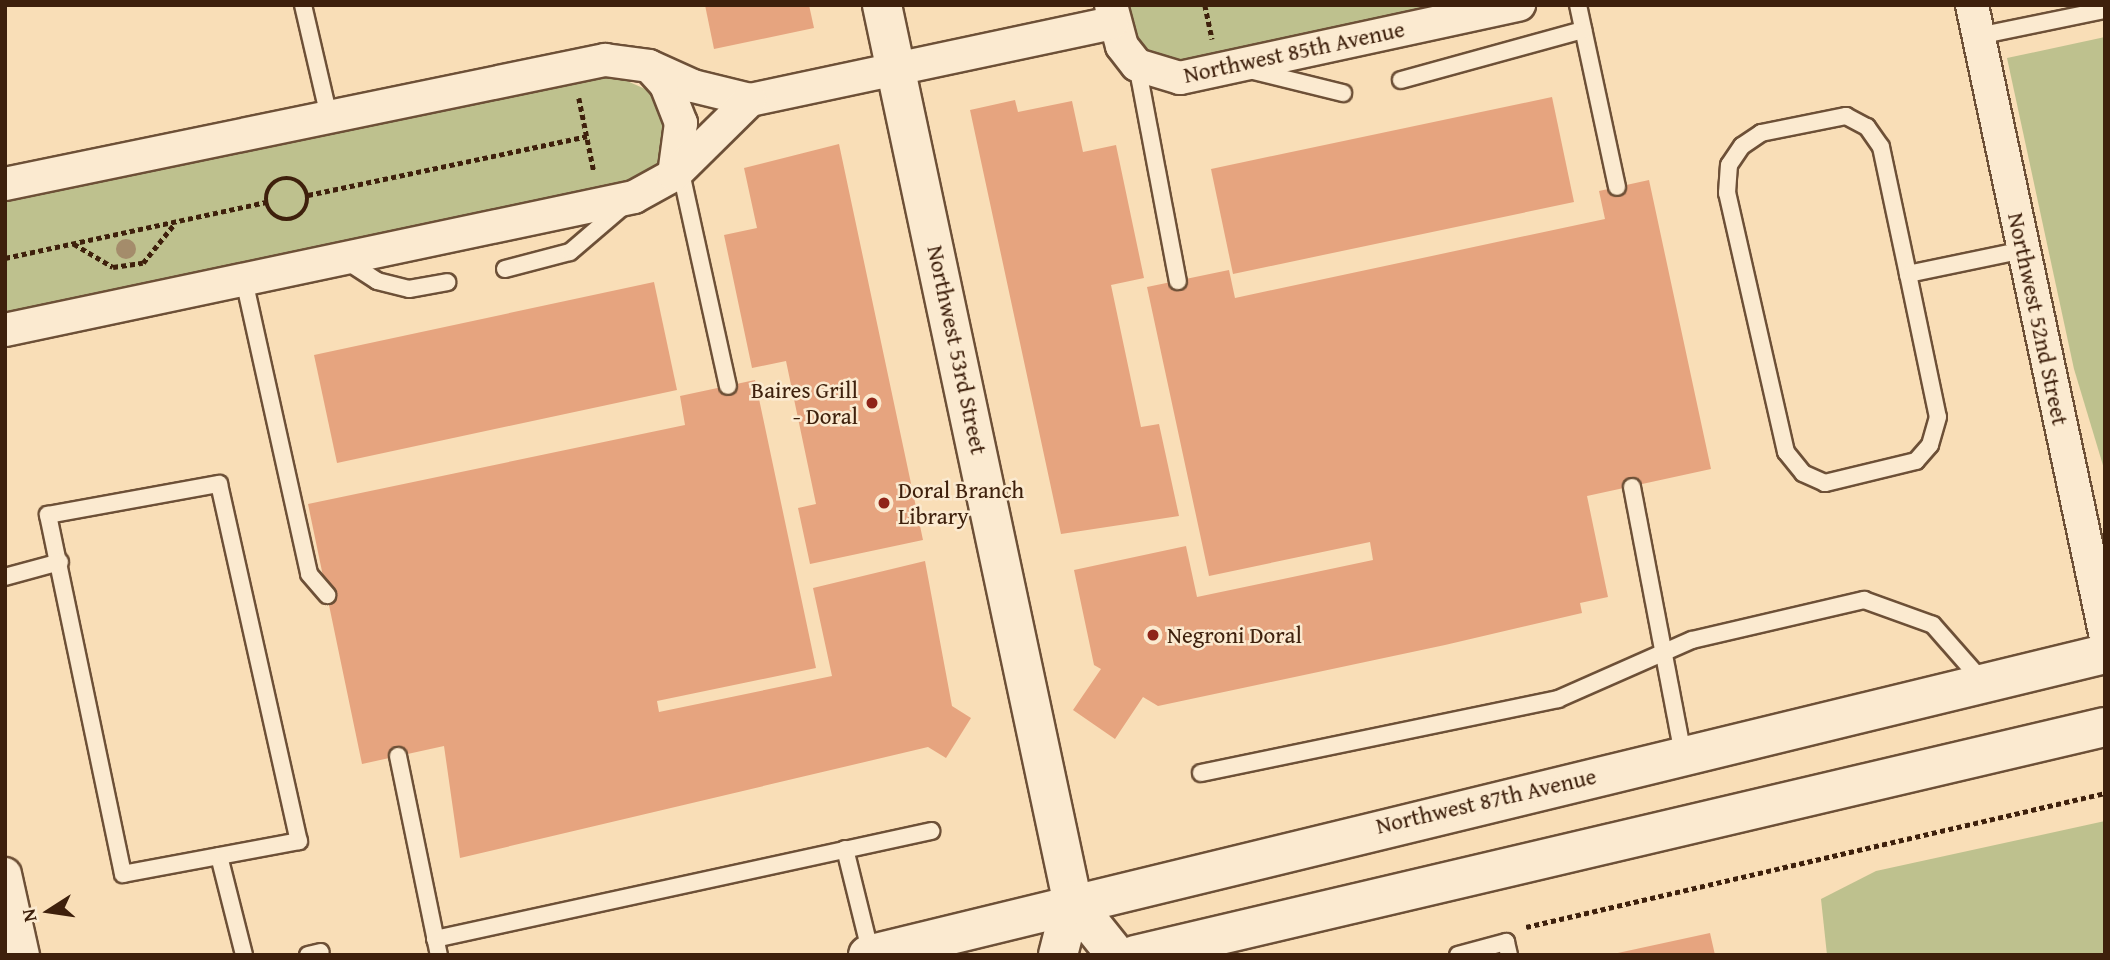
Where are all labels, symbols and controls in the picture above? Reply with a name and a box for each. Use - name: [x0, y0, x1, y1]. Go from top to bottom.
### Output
- street label: Northwest 85th Avenue: [1181, 15, 1407, 89]
- street label: Northwest 52nd Street: [2002, 210, 2074, 428]
- street label: Northwest 53rd Street: [921, 243, 993, 457]
- place label: Baires Grill - Doral: [751, 376, 858, 430]
- marker: Baires Grill - Doral: [864, 395, 880, 411]
- place label: Doral Branch Library: [898, 476, 1024, 530]
- marker: Doral Branch Library: [876, 495, 892, 511]
- place label: Negroni Doral: [1167, 621, 1302, 649]
- marker: Negroni Doral: [1145, 627, 1161, 643]
- street label: Northwest 87th Avenue: [1373, 762, 1599, 840]
- north arrow: [14, 876, 84, 946]
- text: N: [13, 906, 43, 924]

